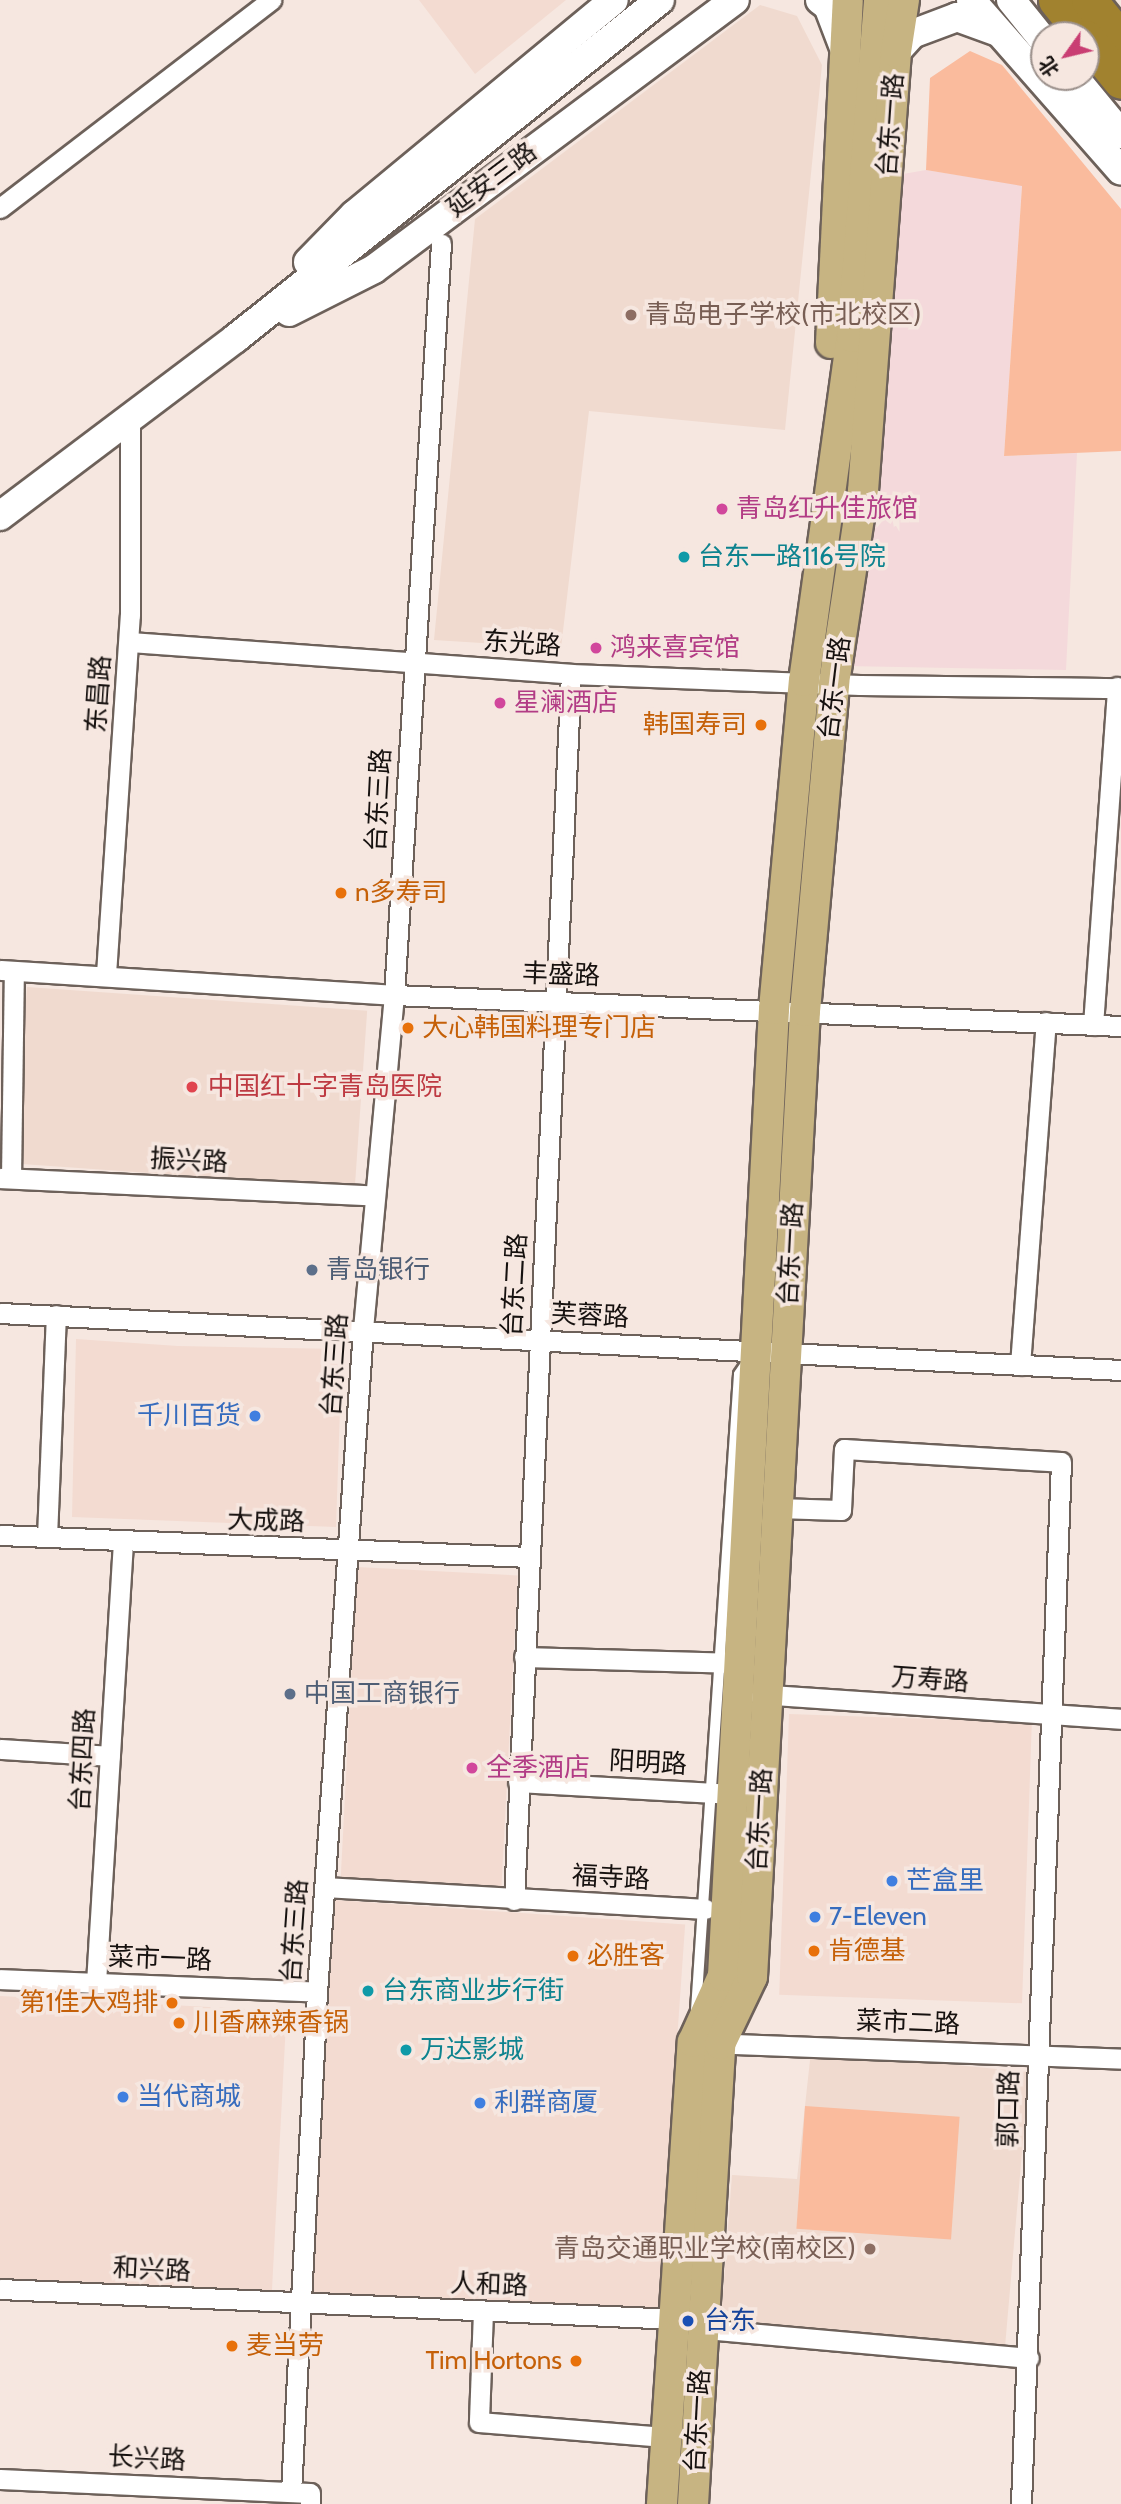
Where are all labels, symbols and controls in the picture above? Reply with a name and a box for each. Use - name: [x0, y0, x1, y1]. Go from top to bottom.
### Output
- north arrow: [1030, 21, 1100, 91]
- text: 北: [1034, 53, 1064, 81]
- street label: 台东一路: [872, 72, 910, 178]
- street label: 延安三路: [441, 136, 543, 224]
- place label: 青岛电子学校(市北校区): [645, 299, 921, 331]
- marker: 青岛电子学校(市北校区): [623, 307, 639, 323]
- place label: 青岛红升佳旅馆: [736, 493, 918, 525]
- marker: 青岛红升佳旅馆: [714, 501, 730, 517]
- place label: 台东一路116号院: [698, 541, 886, 573]
- marker: 台东一路116号院: [676, 549, 692, 565]
- street label: 东光路: [482, 626, 562, 662]
- place label: 鸿来喜宾馆: [610, 632, 740, 664]
- street label: 台东一路: [813, 634, 857, 742]
- marker: 鸿来喜宾馆: [588, 640, 604, 656]
- street label: 东昌路: [81, 654, 117, 734]
- place label: 星澜酒店: [514, 687, 618, 719]
- marker: 星澜酒店: [492, 695, 508, 711]
- place label: 韩国寿司: [643, 709, 747, 741]
- marker: 韩国寿司: [753, 717, 769, 733]
- street label: 台东三路: [361, 747, 397, 853]
- place label: n多寿司: [355, 877, 448, 909]
- marker: n多寿司: [333, 885, 349, 901]
- street label: 丰盛路: [521, 958, 601, 992]
- place label: 大心韩国料理专门店: [422, 1012, 656, 1044]
- marker: 大心韩国料理专门店: [400, 1020, 416, 1036]
- place label: 中国红十字青岛医院: [208, 1071, 442, 1103]
- marker: 中国红十字青岛医院: [182, 1077, 202, 1097]
- street label: 振兴路: [149, 1143, 229, 1179]
- street label: 台东一路: [773, 1201, 809, 1307]
- street label: 台东二路: [497, 1232, 533, 1338]
- place label: 青岛银行: [326, 1254, 430, 1286]
- marker: 青岛银行: [304, 1262, 320, 1278]
- street label: 芙蓉路: [550, 1298, 630, 1334]
- street label: 台东三路: [316, 1312, 354, 1418]
- place label: 千川百货: [137, 1400, 241, 1432]
- marker: 千川百货: [247, 1408, 263, 1424]
- street label: 大成路: [226, 1504, 306, 1538]
- street label: 万寿路: [890, 1662, 970, 1698]
- place label: 中国工商银行: [304, 1678, 460, 1710]
- marker: 中国工商银行: [282, 1686, 298, 1702]
- street label: 台东四路: [65, 1707, 101, 1813]
- street label: 阳明路: [608, 1745, 688, 1781]
- place label: 全季酒店: [486, 1752, 590, 1784]
- marker: 全季酒店: [464, 1760, 480, 1776]
- street label: 台东一路: [742, 1767, 778, 1873]
- street label: 福寺路: [571, 1860, 651, 1896]
- place label: 芒盒里: [906, 1865, 984, 1897]
- marker: 芒盒里: [884, 1873, 900, 1889]
- street label: 台东三路: [276, 1878, 314, 1984]
- place label: 7-Eleven: [829, 1901, 927, 1933]
- marker: 7-Eleven: [807, 1909, 823, 1925]
- place label: 肯德基: [828, 1935, 906, 1967]
- place label: 必胜客: [587, 1940, 665, 1972]
- street label: 菜市一路: [107, 1942, 213, 1976]
- marker: 肯德基: [806, 1943, 822, 1959]
- marker: 必胜客: [565, 1948, 581, 1964]
- place label: 台东商业步行街: [382, 1975, 564, 2007]
- marker: 台东商业步行街: [360, 1983, 376, 1999]
- place label: 第1佳大鸡排: [20, 1987, 158, 2019]
- marker: 第1佳大鸡排: [164, 1995, 180, 2011]
- street label: 菜市二路: [855, 2006, 961, 2040]
- place label: 川香麻辣香锅: [193, 2007, 349, 2039]
- marker: 川香麻辣香锅: [171, 2015, 187, 2031]
- place label: 万达影城: [420, 2034, 524, 2066]
- marker: 万达影城: [398, 2042, 414, 2058]
- street label: 郭口路: [993, 2070, 1025, 2148]
- place label: 当代商城: [137, 2081, 241, 2113]
- place label: 利群商厦: [494, 2087, 598, 2119]
- marker: 当代商城: [115, 2089, 131, 2105]
- marker: 利群商厦: [472, 2095, 488, 2111]
- place label: 青岛交通职业学校(南校区): [554, 2233, 856, 2265]
- marker: 青岛交通职业学校(南校区): [862, 2241, 878, 2257]
- street label: 和兴路: [112, 2252, 192, 2288]
- street label: 人和路: [449, 2268, 529, 2302]
- place label: 台东: [704, 2305, 756, 2337]
- marker: 台东: [678, 2311, 698, 2331]
- place label: 麦当劳: [246, 2330, 324, 2362]
- marker: 麦当劳: [224, 2338, 240, 2354]
- place label: Tim Hortons: [425, 2345, 562, 2377]
- marker: Tim Hortons: [568, 2353, 584, 2369]
- street label: 台东一路: [680, 2368, 716, 2474]
- street label: 长兴路: [107, 2441, 187, 2477]

